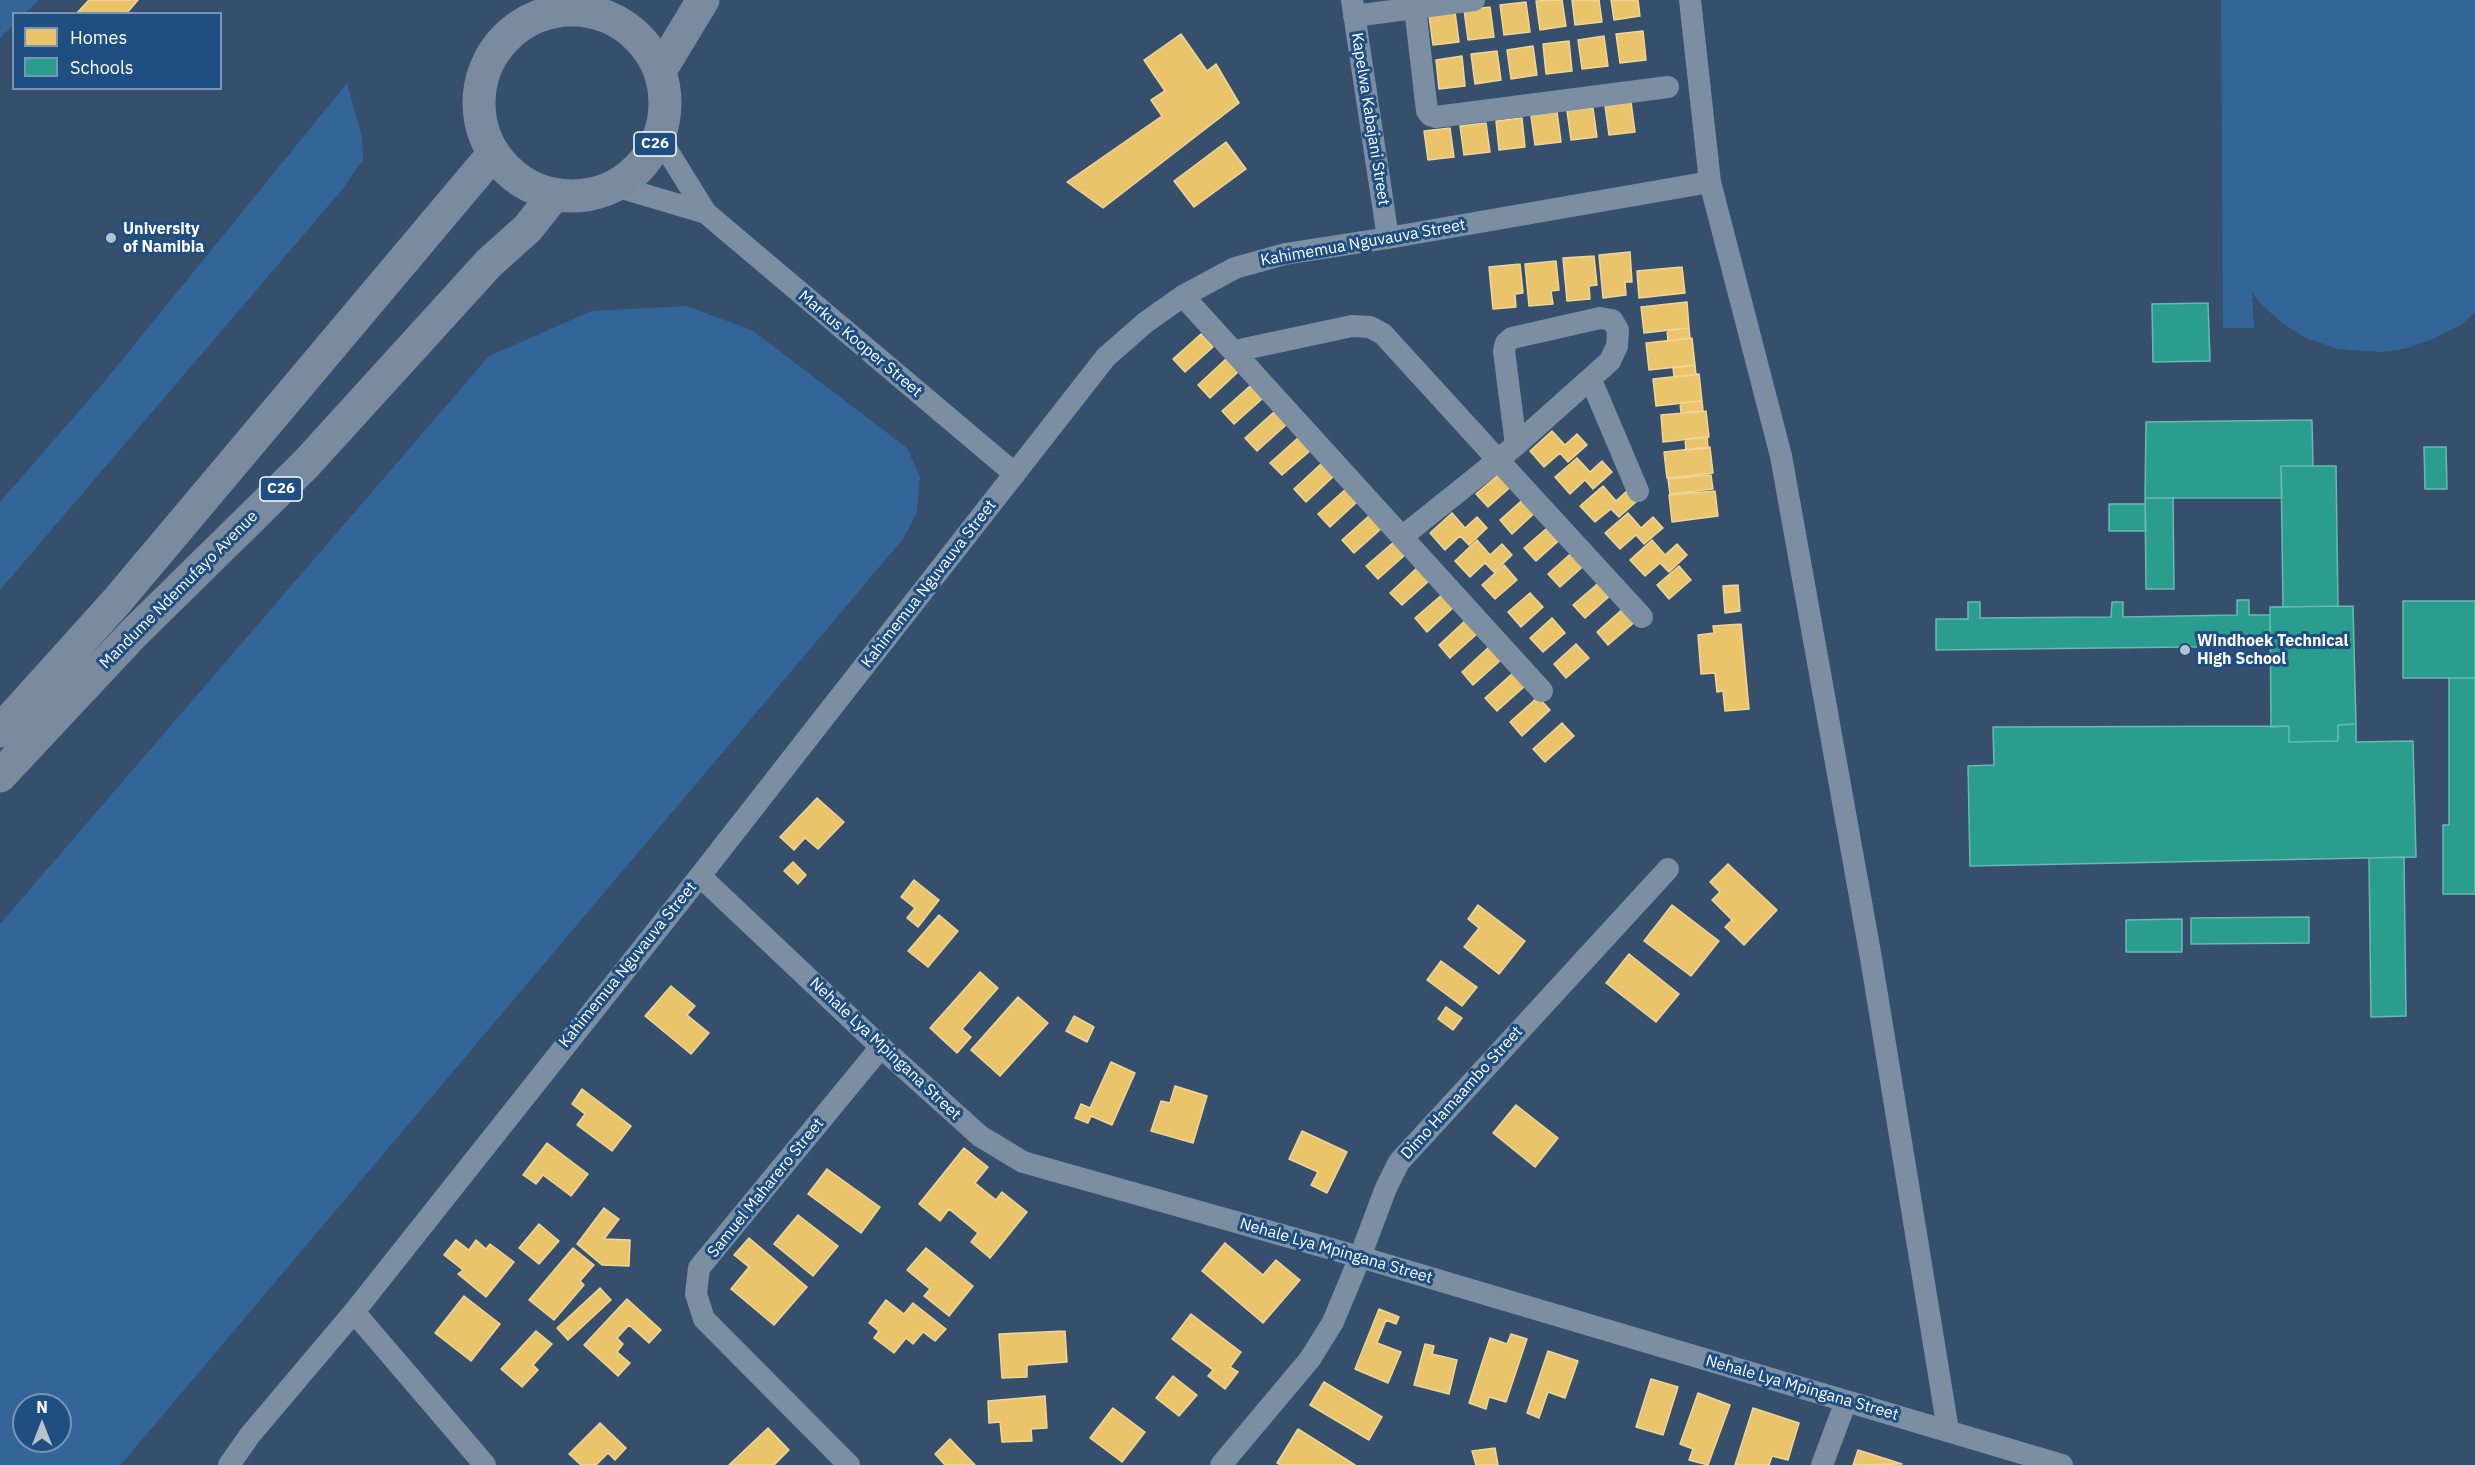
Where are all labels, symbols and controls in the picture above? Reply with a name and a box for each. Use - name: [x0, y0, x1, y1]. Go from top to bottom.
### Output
- legend: [12, 12, 222, 90]
- text: Homes: [70, 26, 127, 49]
- street label: Kapelwa Kabajani Street: [1347, 31, 1393, 207]
- text: Schools: [70, 56, 134, 79]
- road number: C26: [634, 132, 676, 156]
- street label: Kahimemua Nguvauva Street: [1259, 216, 1467, 270]
- place label: University of Namibia: [123, 219, 204, 257]
- marker: University of Namibia: [104, 231, 118, 245]
- street label: Markus Kooper Street: [794, 287, 926, 401]
- road number: C26: [260, 477, 302, 501]
- street label: Kahimemua Nguvauva Street: [857, 496, 1001, 672]
- street label: Mandume Ndemufayo Avenue: [96, 507, 262, 673]
- place label: Windhoek Technical High School: [2197, 631, 2348, 669]
- marker: Windhoek Technical High School: [2178, 643, 2192, 657]
- street label: Kahimemua Nguvauva Street: [555, 878, 701, 1052]
- street label: Nehale Lya Mpingana Street: [805, 974, 965, 1124]
- street label: Dimo Hamaambo Street: [1397, 1023, 1527, 1163]
- street label: Samuel Maharero Street: [704, 1114, 828, 1262]
- street label: Nehale Lya Mpingana Street: [1237, 1214, 1435, 1288]
- street label: Nehale Lya Mpingana Street: [1703, 1351, 1901, 1425]
- north arrow: [12, 1393, 72, 1453]
- text: N: [36, 1397, 48, 1417]

